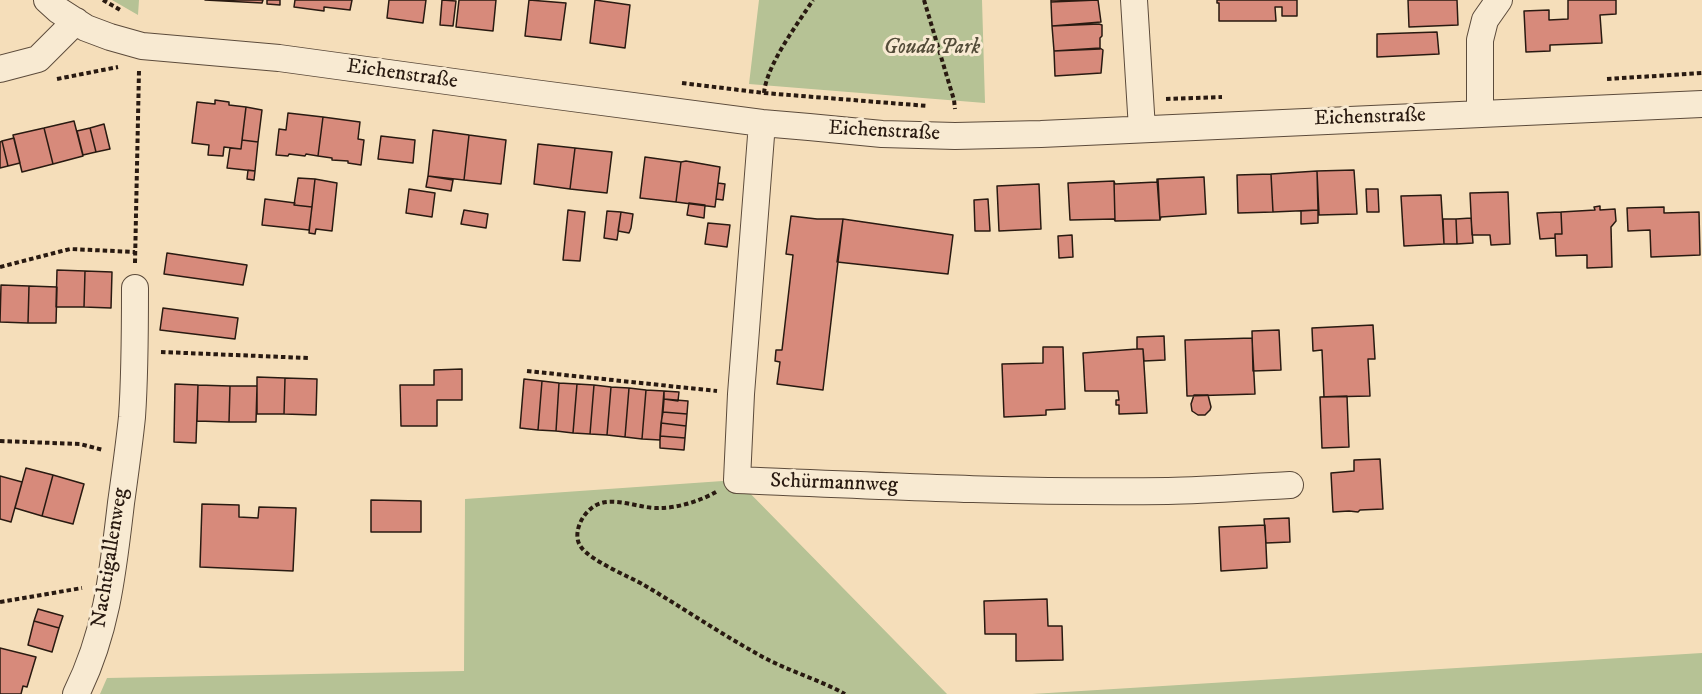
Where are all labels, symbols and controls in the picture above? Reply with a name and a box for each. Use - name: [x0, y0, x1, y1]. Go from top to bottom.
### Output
- park label: Gouda Park: [884, 36, 980, 62]
- street label: Eichenstraße: [345, 55, 459, 95]
- street label: Eichenstraße: [1314, 103, 1426, 133]
- street label: Eichenstraße: [828, 116, 940, 148]
- street label: Schürmannweg: [770, 469, 898, 499]
- street label: Nachtigallenweg: [88, 486, 134, 630]

